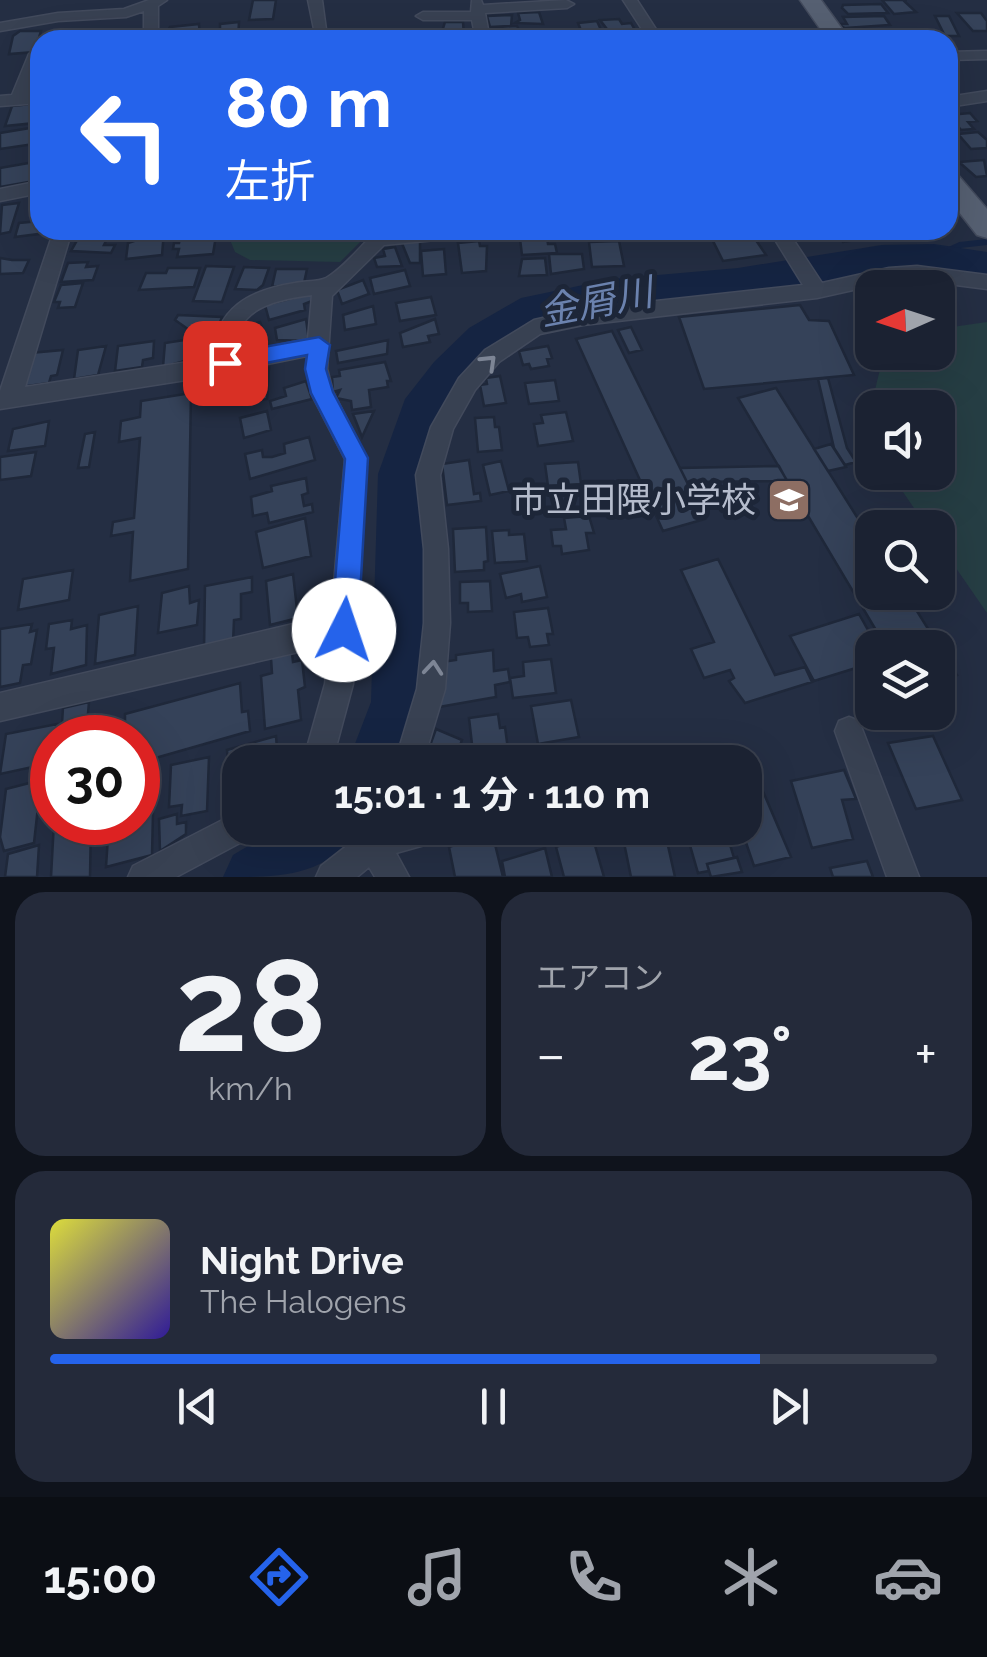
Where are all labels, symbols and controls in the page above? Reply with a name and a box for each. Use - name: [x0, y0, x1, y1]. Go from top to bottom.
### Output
- text: 80 m: [225, 61, 392, 143]
- icon: left: [60, 70, 190, 200]
- text: 左折: [225, 155, 315, 208]
- water label: 金屑川: [536, 268, 660, 334]
- north arrow: [855, 270, 955, 370]
- map controls: [855, 270, 955, 730]
- pin: [183, 321, 268, 406]
- icon: arrive: [198, 336, 253, 391]
- one-way arrow: [477, 356, 495, 374]
- button: sound: [855, 390, 955, 490]
- school or university icon: 市立田隈小学校: [766, 477, 812, 523]
- place label: 市立田隈小学校: [511, 479, 756, 520]
- button: search: [855, 510, 955, 610]
- position arrow: [292, 578, 396, 682]
- button: layers: [855, 630, 955, 730]
- one-way arrow: [422, 660, 444, 676]
- speed limit sign: 30: [30, 715, 160, 845]
- text: 15:01 · 1 分 · 110 m: [334, 772, 650, 817]
- text: 28: [175, 929, 326, 1081]
- text: エアコン: [536, 959, 664, 996]
- text: 23°: [688, 1009, 792, 1098]
- text: −: [536, 1022, 566, 1087]
- text: +: [914, 1022, 937, 1087]
- text: km/h: [208, 1070, 293, 1107]
- text: Night Drive: [200, 1238, 404, 1283]
- text: The Halogens: [200, 1283, 406, 1320]
- icon: previous: [170, 1379, 225, 1434]
- icon: pause: [466, 1379, 521, 1434]
- icon: next: [762, 1379, 817, 1434]
- icon: directions: [244, 1542, 314, 1612]
- icon: music: [402, 1542, 472, 1612]
- icon: phone: [559, 1542, 629, 1612]
- icon: climate: [716, 1542, 786, 1612]
- icon: car: [873, 1542, 943, 1612]
- text: 15:00: [44, 1551, 157, 1604]

